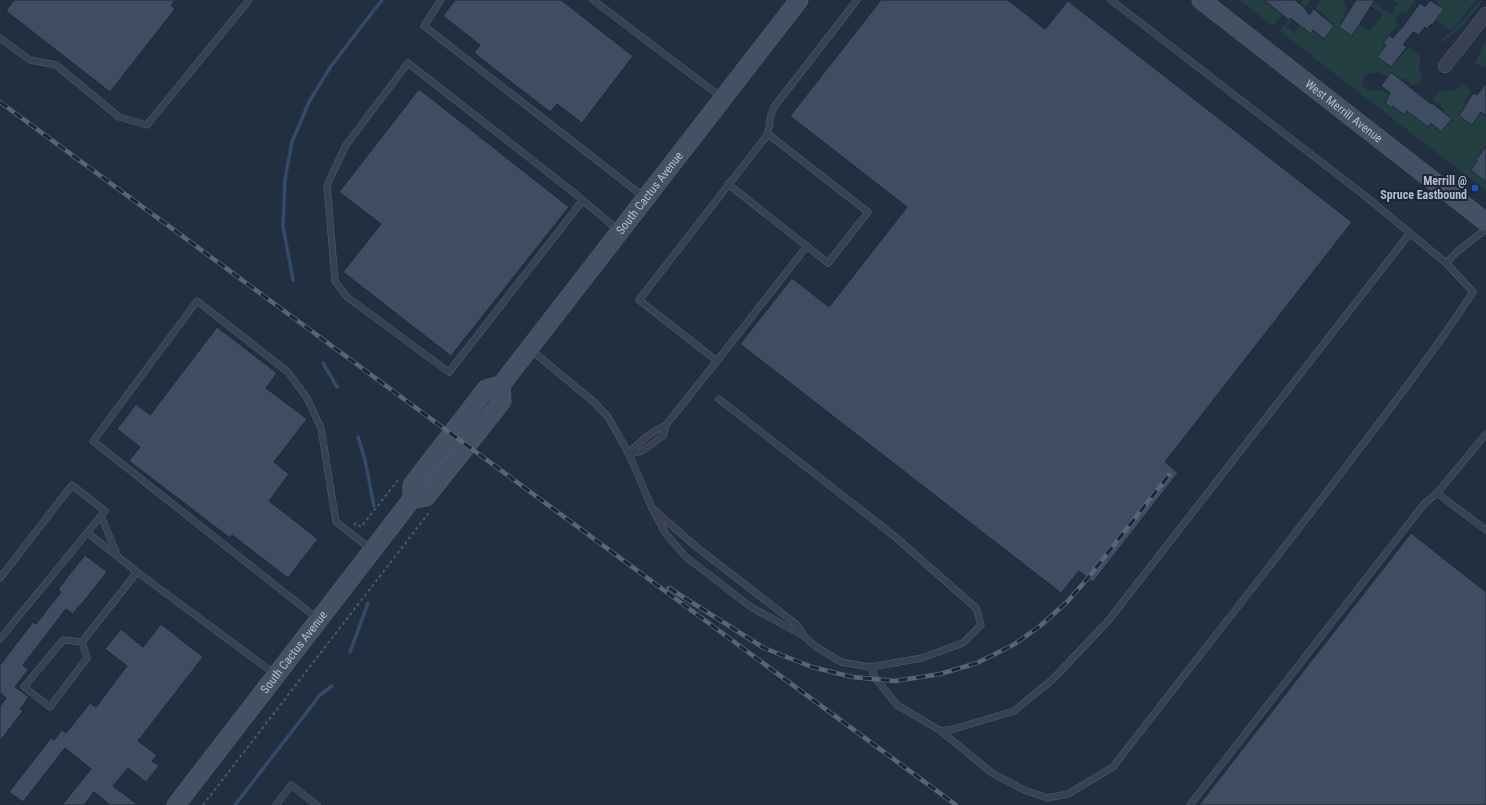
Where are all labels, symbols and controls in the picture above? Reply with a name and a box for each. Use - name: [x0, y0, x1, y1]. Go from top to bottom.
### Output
- street label: West Merrill Avenue: [1302, 77, 1385, 146]
- street label: South Cactus Avenue: [613, 149, 686, 237]
- place label: Merrill @ Spruce Eastbound: [1380, 174, 1467, 202]
- marker: Merrill @ Spruce Eastbound: [1470, 183, 1480, 193]
- street label: South Cactus Avenue: [258, 608, 330, 696]

